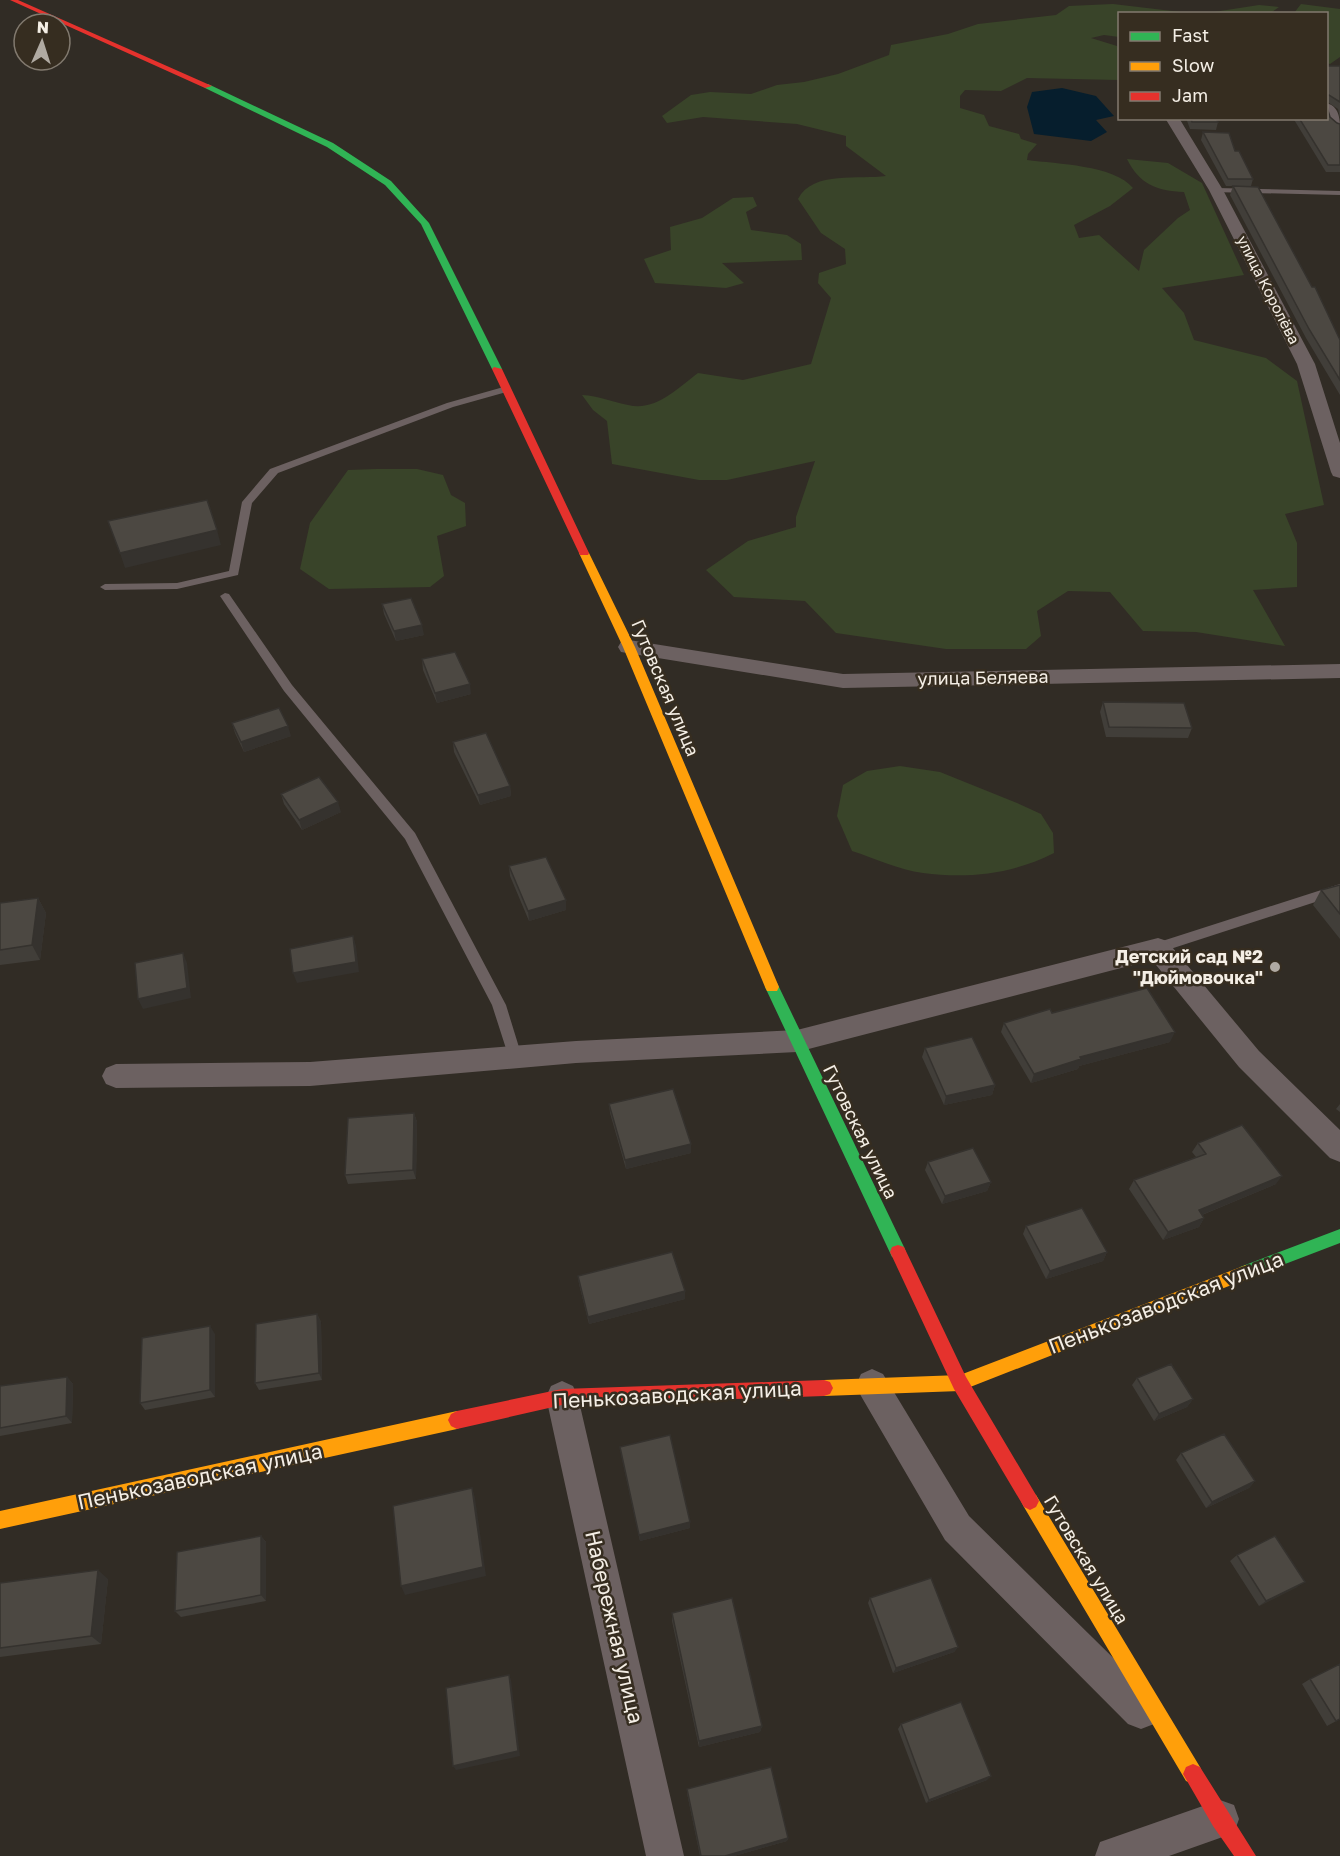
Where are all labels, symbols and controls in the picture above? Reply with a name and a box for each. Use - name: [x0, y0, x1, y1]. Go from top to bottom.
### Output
- north arrow: [12, 12, 72, 72]
- legend: [1118, 12, 1328, 120]
- text: N: [36, 17, 49, 37]
- text: Fast: [1172, 24, 1209, 46]
- text: Slow: [1172, 54, 1215, 76]
- text: Jam: [1172, 84, 1208, 106]
- street label: улица Королёва: [1234, 232, 1304, 347]
- street label: Гутовская улица: [627, 616, 705, 759]
- street label: улица Беляева: [917, 665, 1049, 689]
- place label: Детский сад №2 "Дюймовочка": [1115, 945, 1263, 988]
- marker: Детский сад №2 "Дюймовочка": [1268, 960, 1282, 974]
- street label: Гутовская улица: [819, 1061, 903, 1202]
- street label: Пенькозаводская улица: [1044, 1245, 1287, 1359]
- street label: Пенькозаводская улица: [552, 1374, 802, 1414]
- street label: Пенькозаводская улица: [75, 1437, 325, 1515]
- street label: Гутовская улица: [1040, 1491, 1134, 1628]
- street label: Набережная улица: [580, 1528, 650, 1726]

